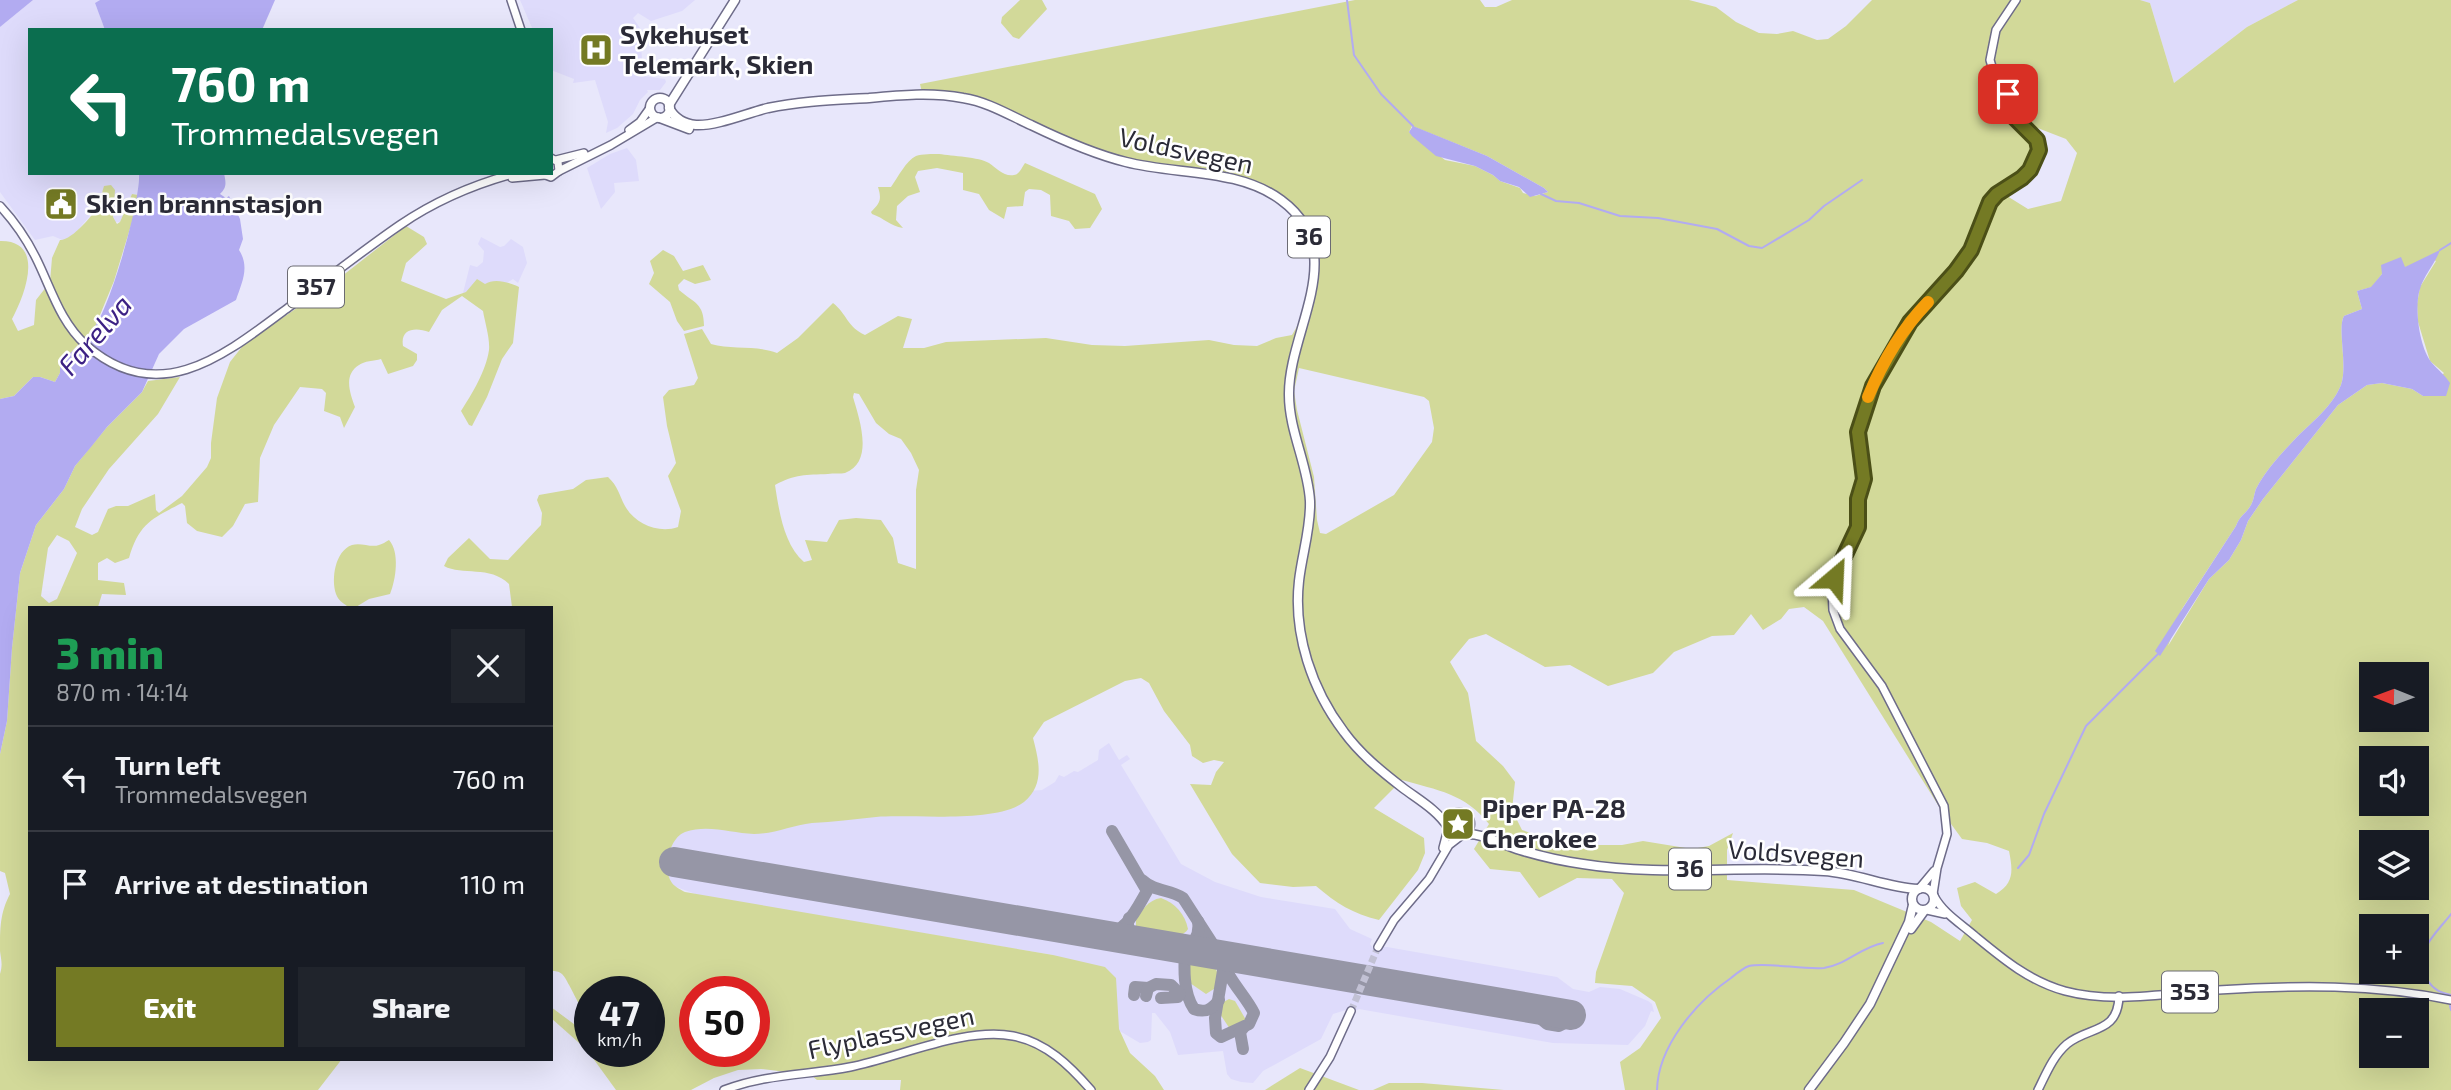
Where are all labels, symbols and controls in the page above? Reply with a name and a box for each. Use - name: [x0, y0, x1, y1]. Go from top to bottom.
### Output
- place label: Sykehuset Telemark, Skien: [620, 18, 813, 79]
- hospital icon: Sykehuset Telemark, Skien: [577, 31, 615, 69]
- text: 760 m: [171, 53, 310, 112]
- icon: left: [56, 56, 147, 147]
- pin: [1978, 64, 2038, 124]
- icon: arrive: [1989, 75, 2027, 113]
- text: Trommedalsvegen: [171, 113, 439, 151]
- street label: Voldsvegen: [1116, 120, 1256, 179]
- public building icon: Skien brannstasjon: [42, 185, 80, 223]
- place label: Skien brannstasjon: [86, 187, 323, 218]
- road number: 36: [1288, 216, 1330, 258]
- road number: 357: [288, 266, 344, 308]
- water label: Farelva: [50, 287, 138, 381]
- position arrow: [1797, 541, 1871, 615]
- text: 3 min: [56, 627, 164, 677]
- button: close: [451, 629, 525, 703]
- north arrow: [2359, 662, 2429, 732]
- map controls: [2359, 662, 2429, 1068]
- text: 870 m · 14:14: [56, 678, 189, 706]
- button: sound: [2359, 746, 2429, 816]
- text: Turn left: [115, 749, 221, 780]
- icon: left: [56, 760, 94, 798]
- text: 760 m: [453, 763, 525, 794]
- text: Trommedalsvegen: [115, 780, 308, 808]
- place label: Piper PA-28 Cherokee: [1482, 792, 1626, 853]
- place icon: Piper PA-28 Cherokee: [1439, 805, 1477, 843]
- button: layers: [2359, 830, 2429, 900]
- street label: Voldsvegen: [1727, 832, 1865, 873]
- road number: 36: [1669, 848, 1711, 890]
- icon: arrive: [56, 865, 94, 903]
- text: Arrive at destination: [115, 868, 368, 899]
- text: 110 m: [460, 868, 525, 899]
- button: +: [2359, 914, 2429, 984]
- button: Exit: [56, 967, 284, 1047]
- button: Share: [298, 967, 525, 1047]
- road number: 353: [2162, 972, 2218, 1012]
- speed limit sign: 50: [679, 976, 770, 1067]
- text: 47: [599, 991, 640, 1033]
- button: −: [2359, 998, 2429, 1068]
- street label: Flyplassvegen: [805, 999, 977, 1064]
- text: km/h: [597, 1028, 642, 1050]

